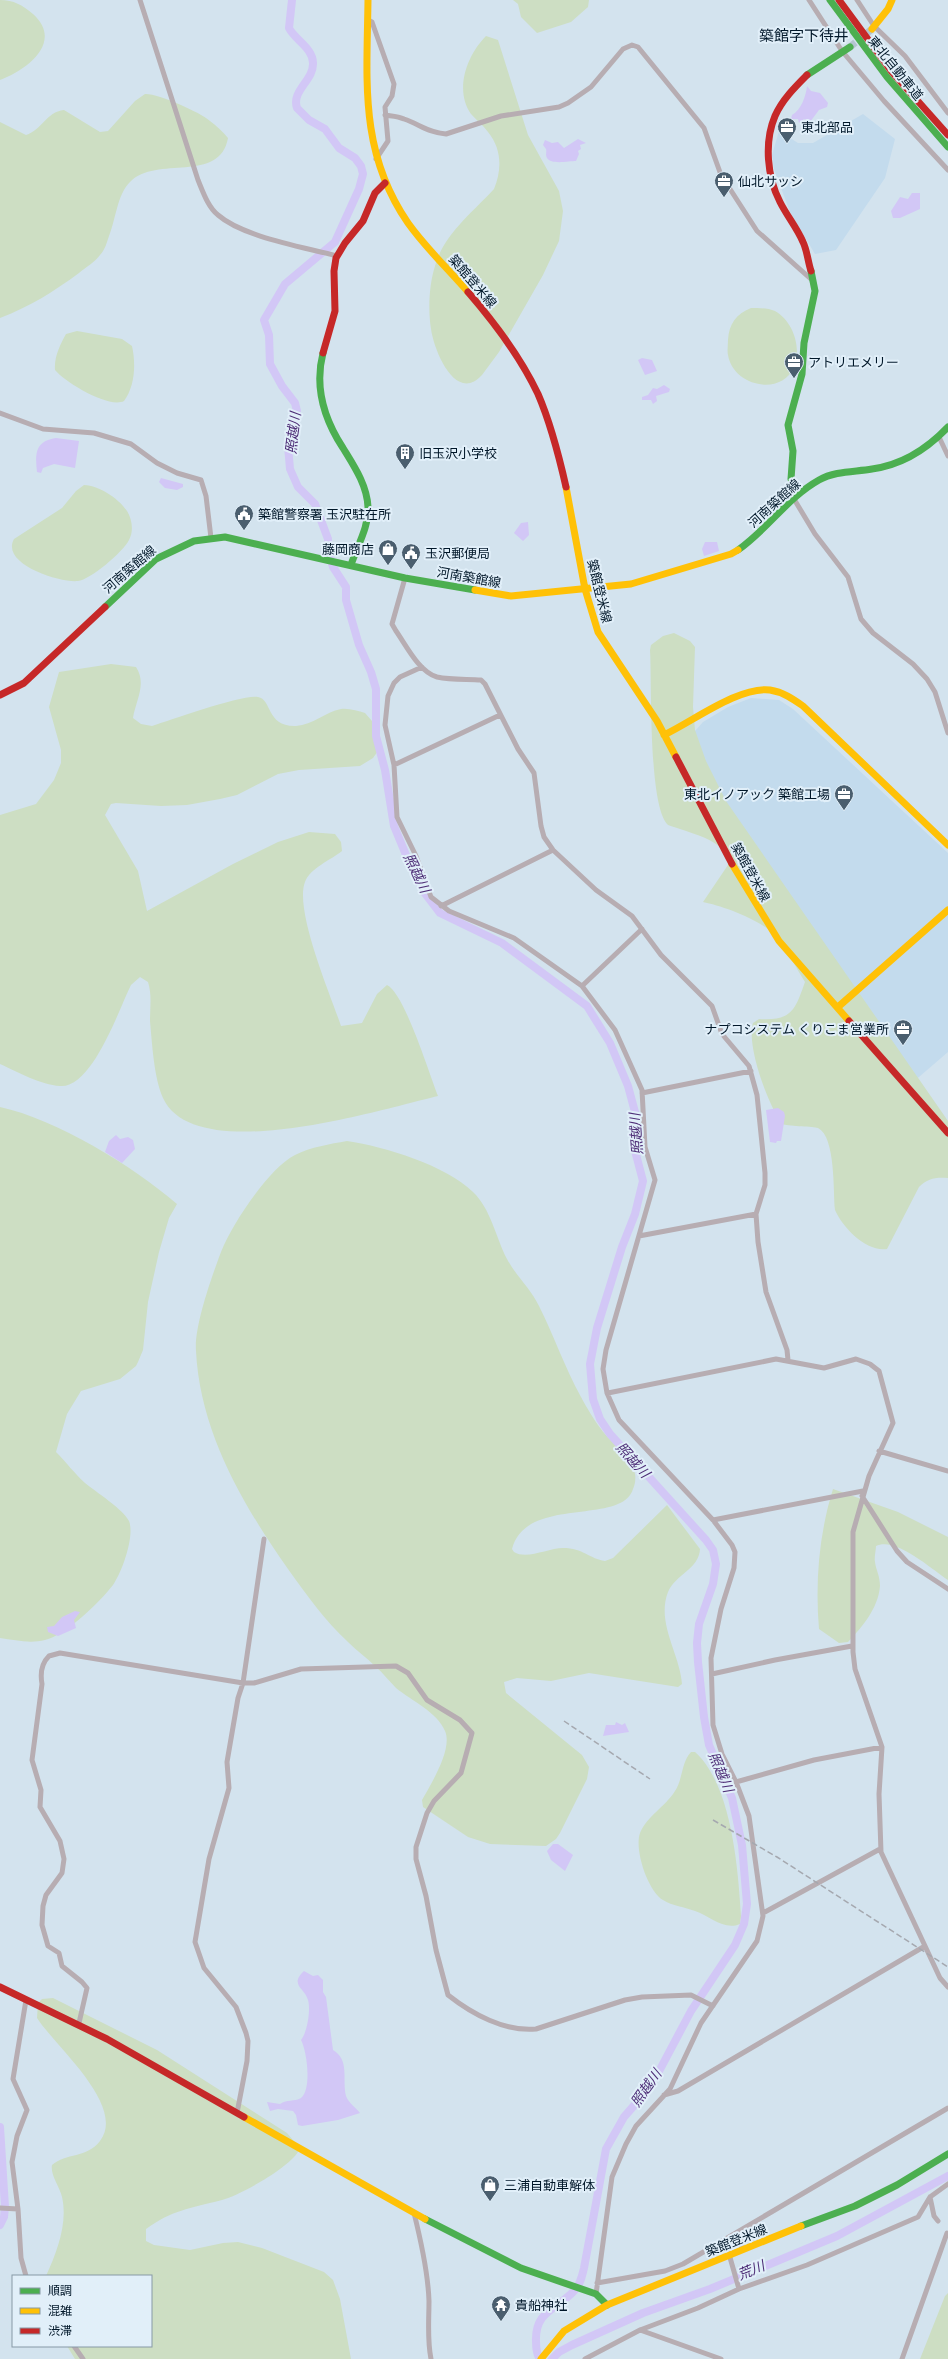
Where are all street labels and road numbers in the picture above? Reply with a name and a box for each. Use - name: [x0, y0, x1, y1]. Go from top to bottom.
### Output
- street label: 東北自動車道: [866, 33, 926, 103]
- street label: 築館登米線: [446, 252, 500, 310]
- street label: 河南築館線: [745, 476, 803, 530]
- street label: 河南築館線: [100, 542, 158, 596]
- street label: 築館登米線: [585, 558, 615, 624]
- street label: 河南築館線: [436, 564, 502, 590]
- street label: 築館登米線: [729, 840, 773, 904]
- street label: 築館登米線: [703, 2221, 769, 2259]

